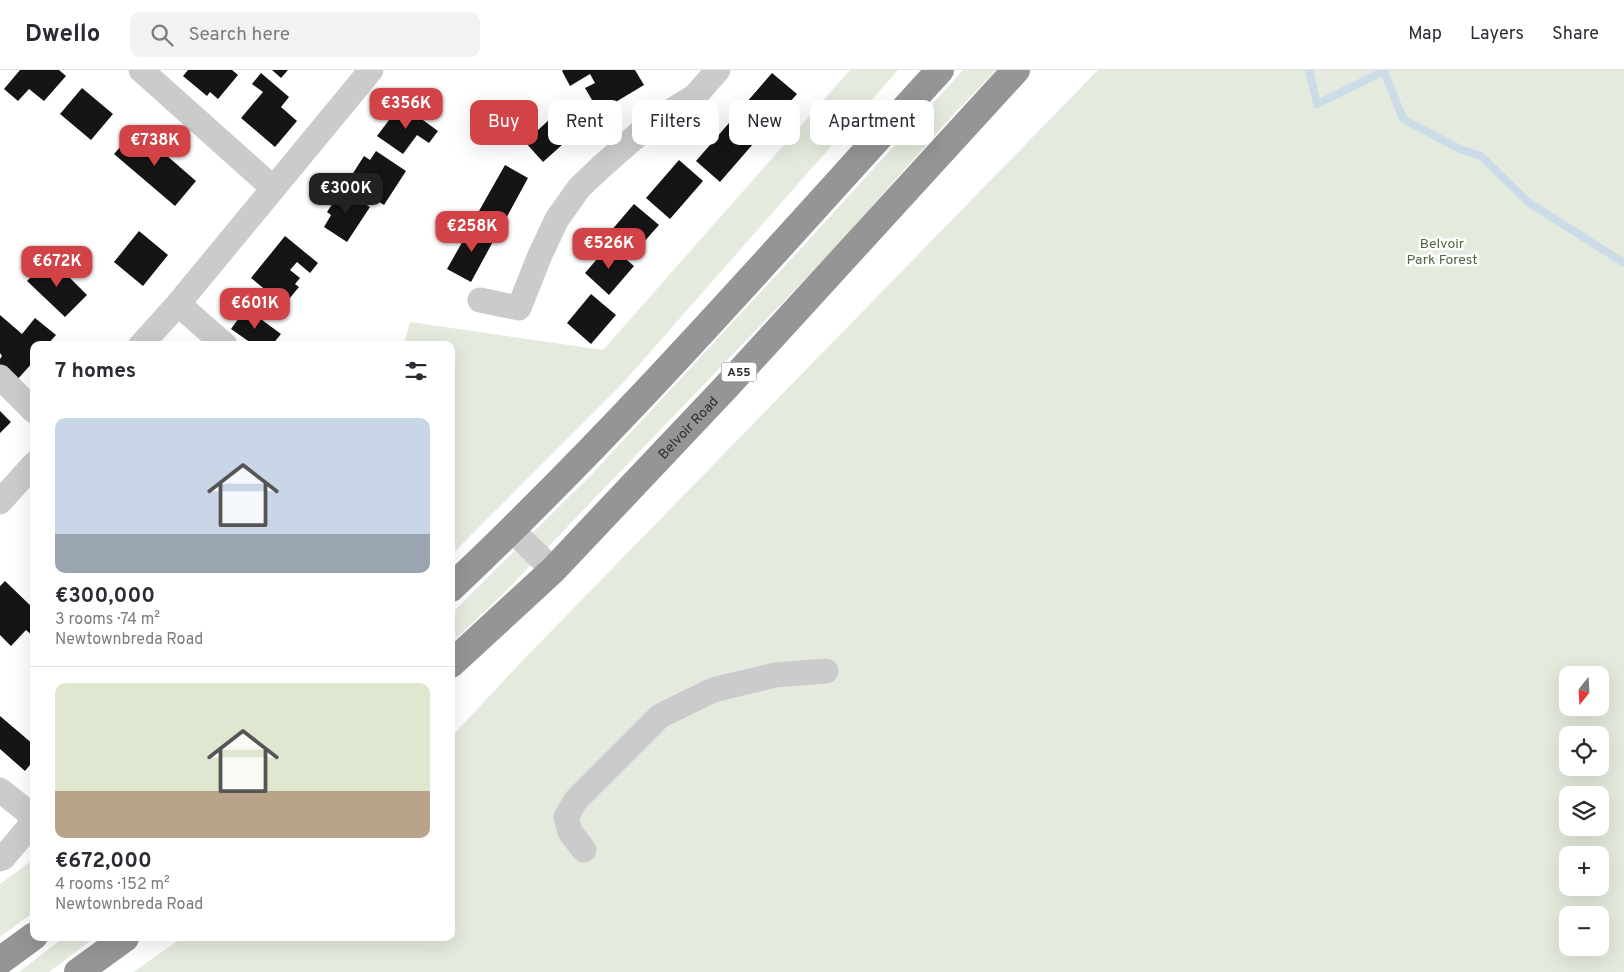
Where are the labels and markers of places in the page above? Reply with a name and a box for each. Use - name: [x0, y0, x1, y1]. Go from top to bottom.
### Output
- pin: €356K: [371, 88, 441, 130]
- pin: €738K: [120, 124, 190, 167]
- pin: €300K: [311, 172, 381, 215]
- pin: €258K: [437, 210, 507, 253]
- pin: €526K: [574, 228, 644, 270]
- pin: €672K: [22, 246, 92, 288]
- pin: €601K: [220, 288, 290, 330]

